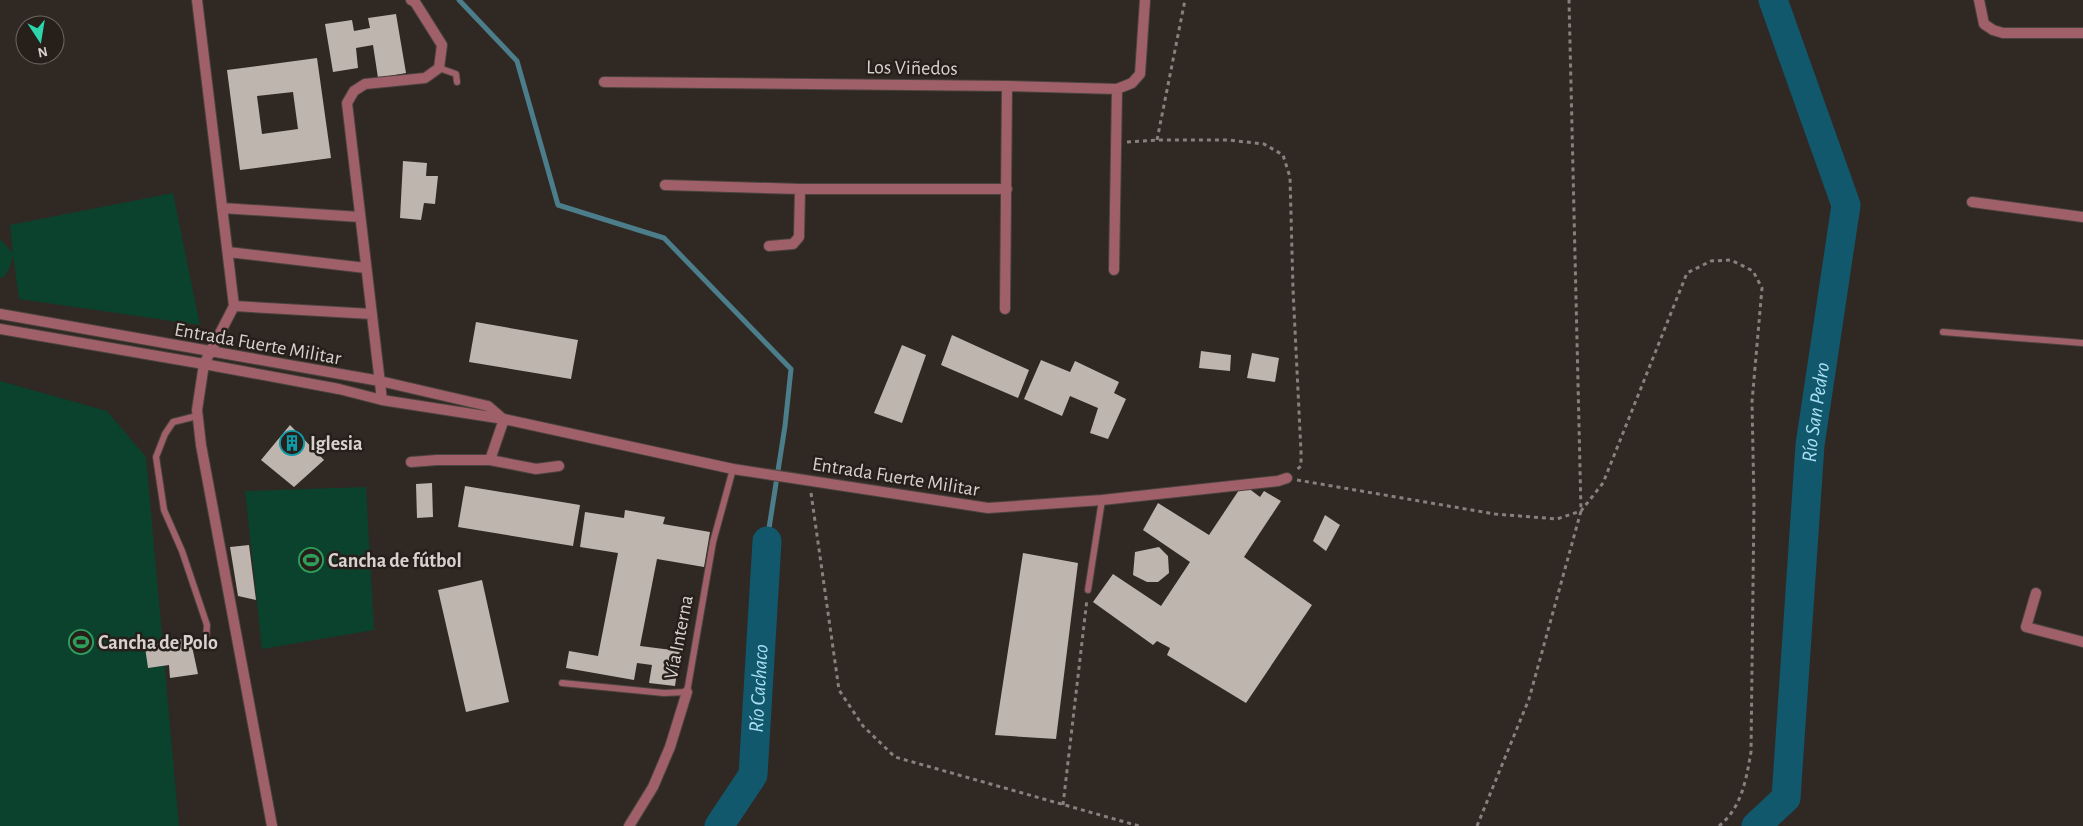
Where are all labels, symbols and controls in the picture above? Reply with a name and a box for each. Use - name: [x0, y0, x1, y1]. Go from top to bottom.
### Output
- north arrow: [15, 15, 65, 65]
- text: N: [36, 44, 49, 60]
- street label: Los Viñedos: [866, 57, 958, 79]
- street label: Entrada Fuerte Militar: [173, 319, 343, 369]
- water label: Río San Pedro: [1799, 361, 1833, 463]
- building icon: Iglesia: [279, 430, 305, 456]
- place label: Iglesia: [310, 434, 363, 454]
- street label: Entrada Fuerte Militar: [811, 454, 981, 500]
- sports icon: Cancha de fútbol: [298, 547, 324, 573]
- place label: Cancha de fútbol: [328, 551, 462, 571]
- street label: Vía Interna: [661, 593, 697, 681]
- sports icon: Cancha de Polo: [68, 629, 94, 655]
- place label: Cancha de Polo: [98, 633, 218, 653]
- water label: Río Cachaco: [746, 644, 772, 733]

